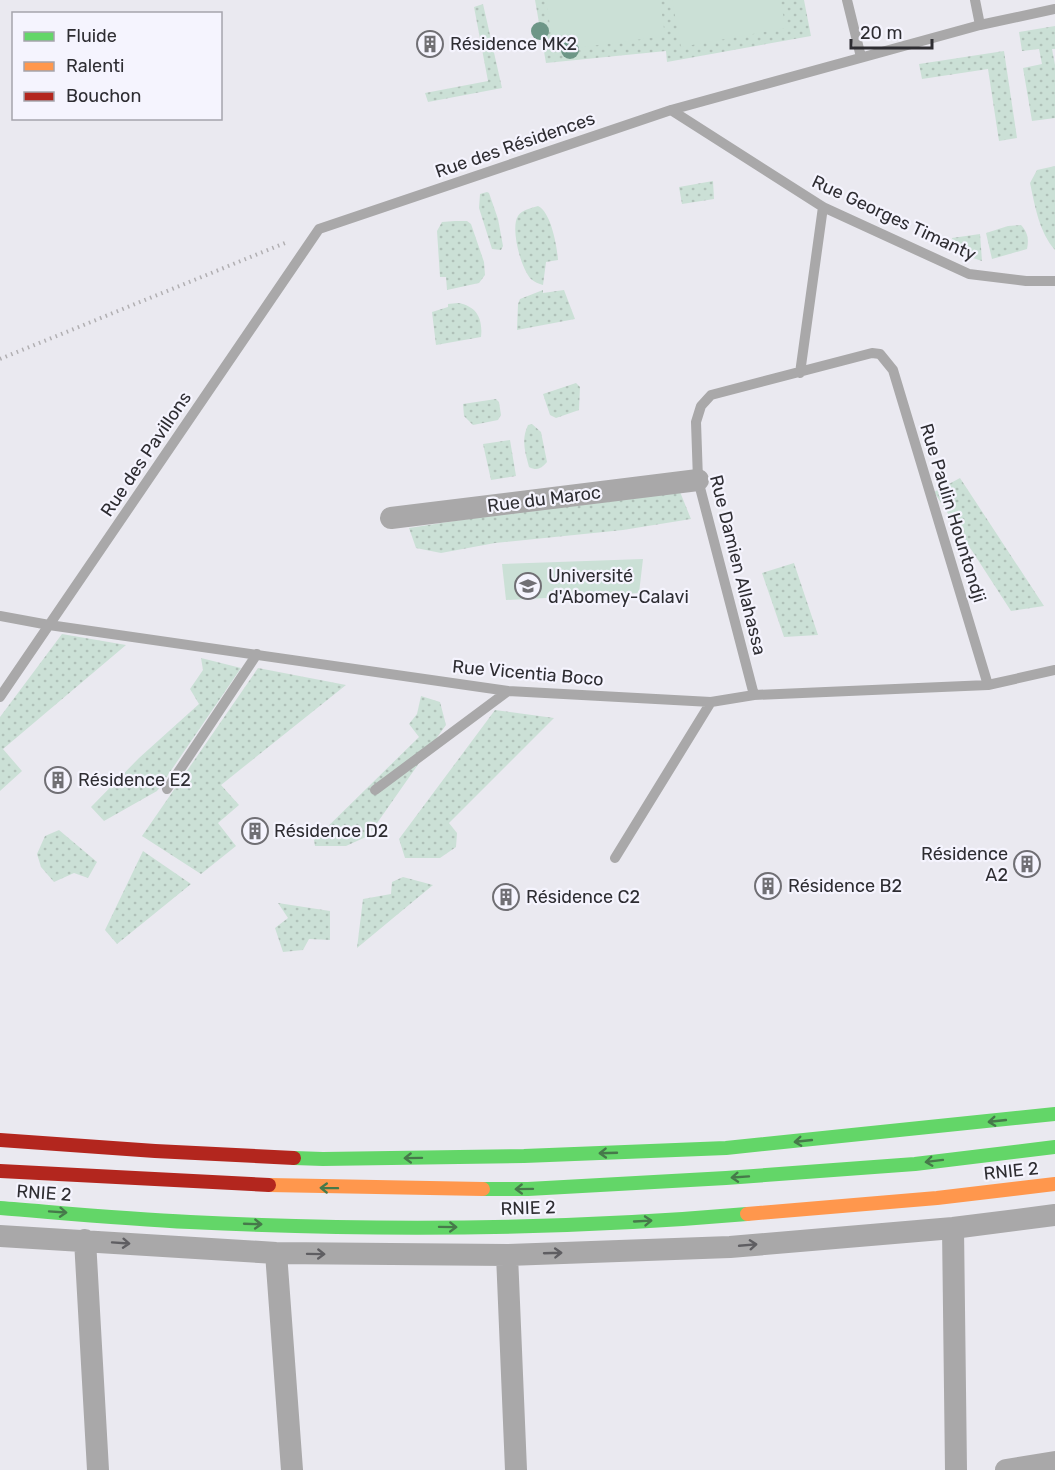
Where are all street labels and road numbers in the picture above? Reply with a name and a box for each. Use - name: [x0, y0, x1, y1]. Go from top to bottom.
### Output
- street label: Rue des Résidences: [432, 107, 598, 183]
- street label: Rue Georges Timanty: [808, 170, 980, 266]
- street label: Rue des Pavillons: [96, 387, 196, 521]
- street label: Rue Paulin Hountondji: [915, 421, 991, 605]
- street label: Rue Damien Allahassa: [705, 473, 771, 657]
- street label: Rue du Maroc: [486, 481, 602, 517]
- street label: Rue Vicentia Boco: [451, 655, 605, 691]
- street label: RNIE 2: [982, 1157, 1040, 1185]
- street label: RNIE 2: [16, 1180, 72, 1206]
- street label: RNIE 2: [500, 1196, 556, 1220]

